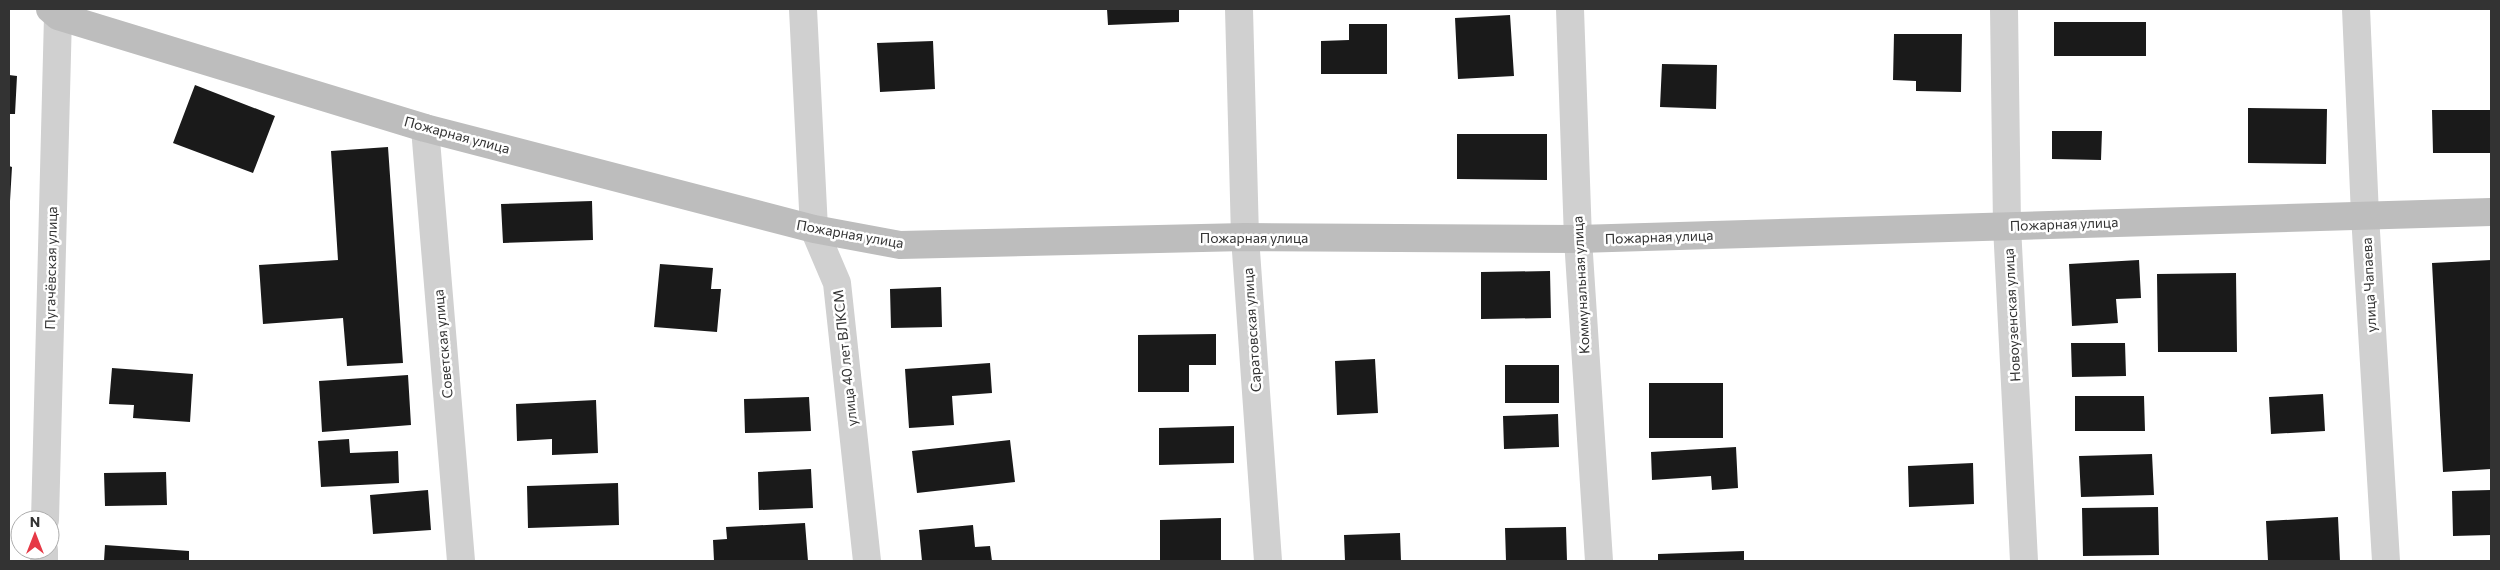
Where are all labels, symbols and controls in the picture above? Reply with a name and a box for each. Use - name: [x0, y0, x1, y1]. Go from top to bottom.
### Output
- street label: Пожарная улица: [402, 112, 512, 157]
- street label: Пугачёвская улица: [41, 206, 60, 330]
- street label: Пожарная улица: [2009, 213, 2119, 234]
- street label: Коммунальная улица: [1568, 215, 1593, 355]
- street label: Пожарная улица: [795, 216, 905, 251]
- street label: Пожарная улица: [1604, 226, 1714, 247]
- street label: Пожарная улица: [1200, 229, 1308, 246]
- street label: улица Чапаева: [2358, 237, 2379, 333]
- street label: Новоузенская улица: [2000, 248, 2023, 382]
- street label: Саратовская улица: [1239, 267, 1264, 393]
- street label: Советская улица: [429, 289, 456, 399]
- street label: улица 40 лет ВЛКСМ: [829, 289, 860, 427]
- north arrow: [10, 510, 60, 560]
- text: N: [30, 513, 40, 530]

